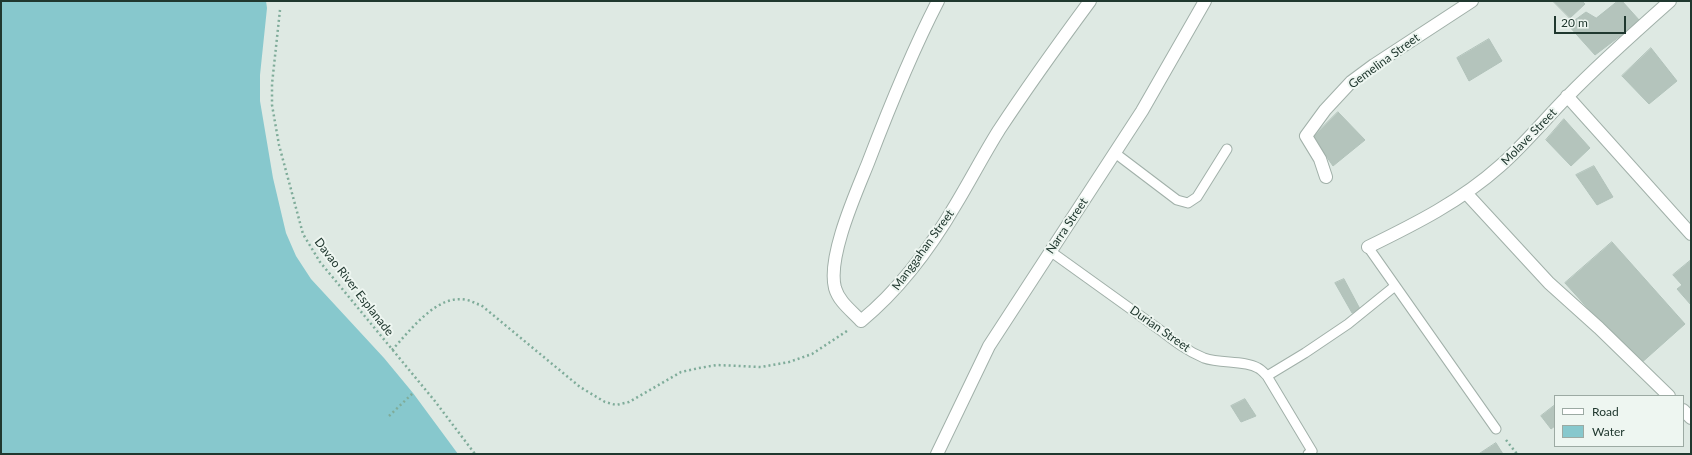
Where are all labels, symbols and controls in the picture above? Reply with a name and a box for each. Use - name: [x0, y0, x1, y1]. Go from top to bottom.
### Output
- scale bar: [1556, 8, 1628, 34]
- text: 20 m: [1561, 15, 1588, 30]
- street label: Gemelina Street: [1346, 30, 1422, 92]
- street label: Molave Street: [1498, 106, 1560, 168]
- street label: Narra Street: [1043, 195, 1091, 257]
- street label: Manggahan Street: [889, 207, 957, 293]
- street label: Davao River Esplanade: [311, 235, 397, 339]
- street label: Durian Street: [1127, 303, 1193, 355]
- legend: [1554, 395, 1684, 447]
- text: Road: [1592, 404, 1619, 419]
- text: Water: [1592, 424, 1625, 439]

